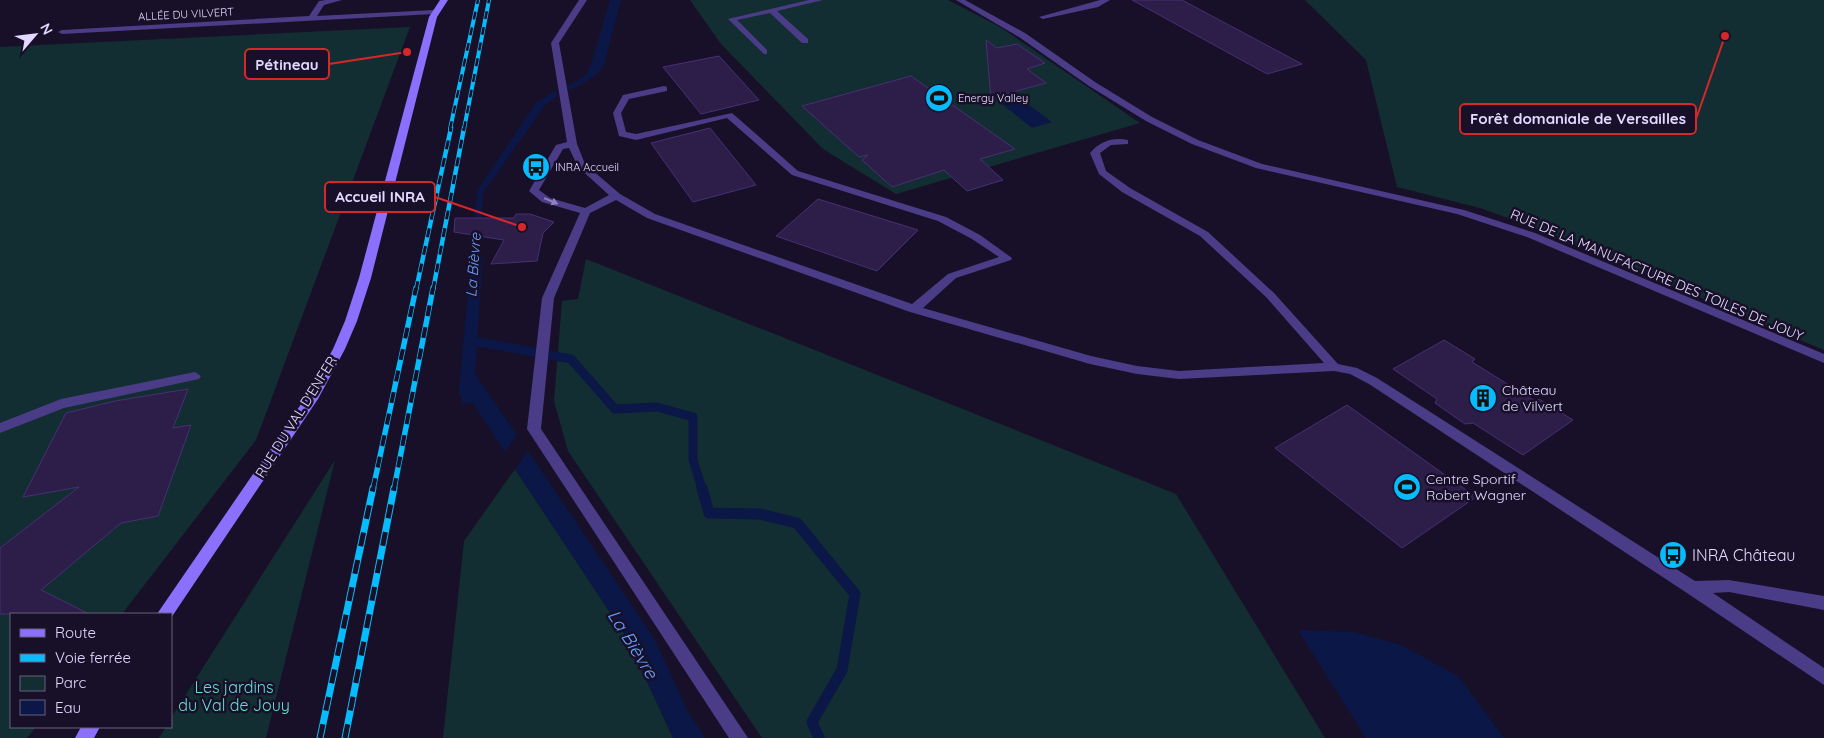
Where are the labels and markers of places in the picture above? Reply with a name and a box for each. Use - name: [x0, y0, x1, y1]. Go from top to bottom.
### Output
- callout: Pétineau: [245, 49, 329, 79]
- sports icon: Energy Valley: [924, 83, 954, 113]
- place label: Energy Valley: [958, 91, 1028, 105]
- callout: Forêt domaniale de Versailles: [1460, 104, 1696, 134]
- bus stop icon: INRA Accueil: [521, 152, 551, 182]
- place label: INRA Accueil: [555, 160, 619, 174]
- callout: Accueil INRA: [325, 182, 435, 212]
- place label: Château de Vilvert: [1502, 381, 1563, 415]
- building icon: Château de Vilvert: [1468, 383, 1498, 413]
- place label: Centre Sportif Robert Wagner: [1426, 470, 1527, 504]
- sports icon: Centre Sportif Robert Wagner: [1392, 472, 1422, 502]
- bus stop icon: INRA Château: [1658, 540, 1688, 570]
- place label: INRA Château: [1692, 545, 1795, 565]

